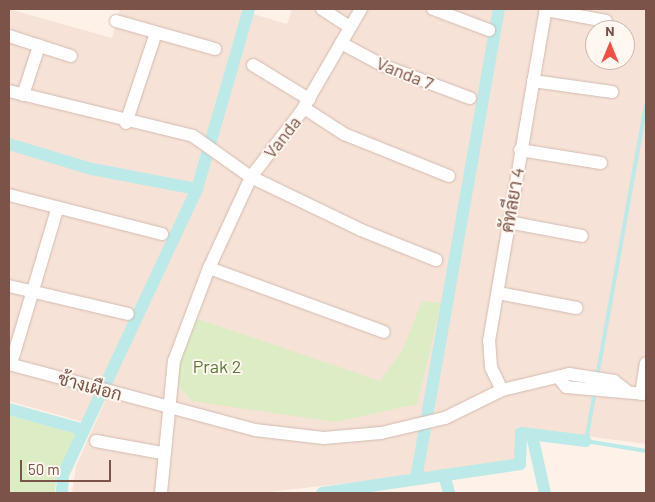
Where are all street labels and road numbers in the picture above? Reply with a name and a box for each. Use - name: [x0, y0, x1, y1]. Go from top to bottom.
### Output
- street label: Vanda 7: [373, 52, 437, 94]
- street label: Vanda: [259, 112, 305, 162]
- street label: คัทลียา 4: [496, 166, 528, 234]
- street label: ช้างเผือก: [56, 367, 124, 405]

